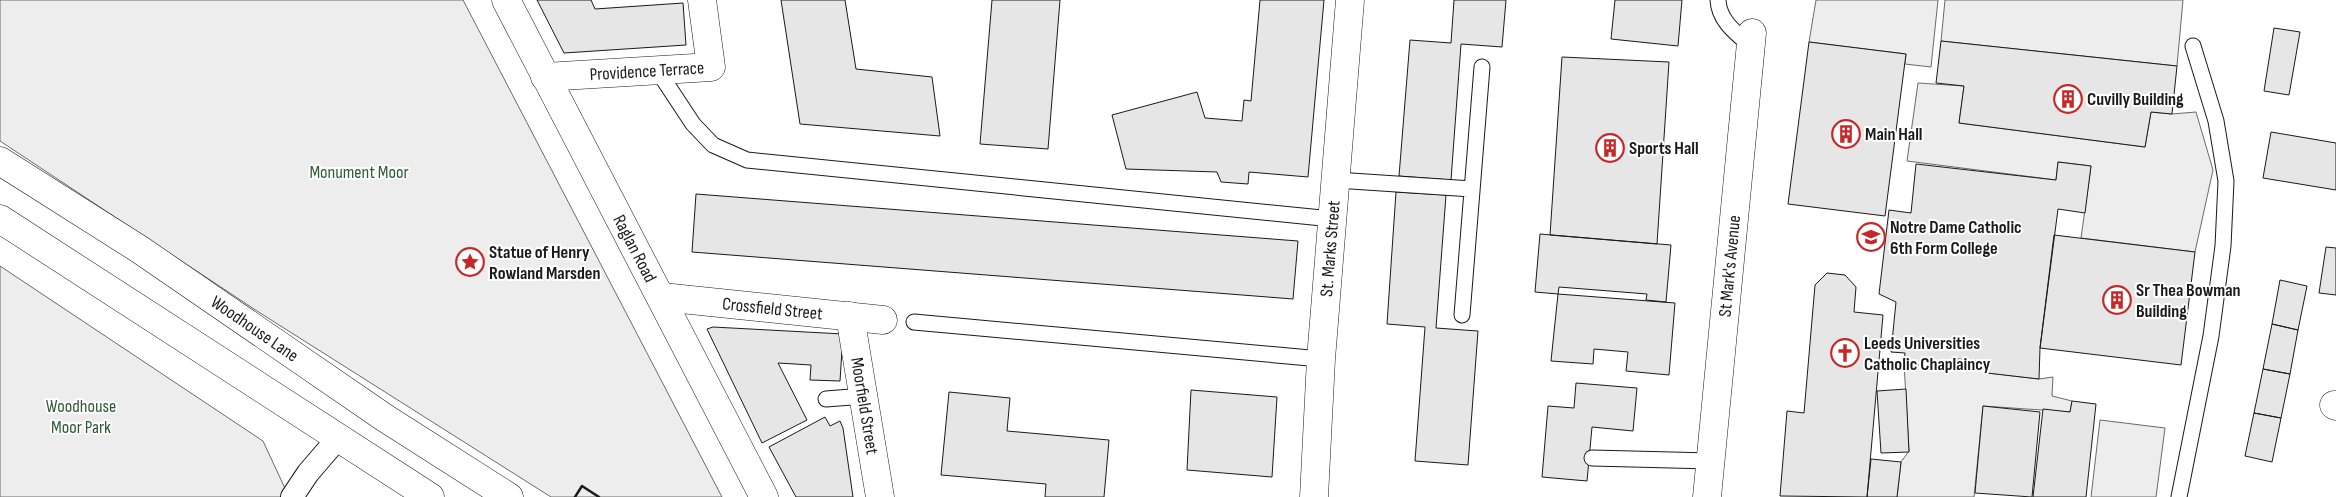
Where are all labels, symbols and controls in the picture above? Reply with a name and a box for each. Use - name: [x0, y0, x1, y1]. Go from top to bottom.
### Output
- street label: Providence Terrace: [589, 57, 705, 85]
- building icon: Cuvilly Building: [2053, 84, 2083, 114]
- place label: Cuvilly Building: [2087, 89, 2184, 110]
- building icon: Main Hall: [1831, 119, 1861, 149]
- place label: Main Hall: [1865, 124, 1922, 145]
- building icon: Sports Hall: [1595, 133, 1625, 163]
- place label: Sports Hall: [1629, 138, 1699, 159]
- park label: Monument Moor: [309, 162, 409, 183]
- street label: St. Marks Street: [1316, 199, 1345, 298]
- street label: Raglan Road: [608, 211, 661, 286]
- street label: St Mark's Avenue: [1715, 214, 1745, 318]
- place label: Notre Dame Catholic 6th Form College: [1890, 217, 2022, 259]
- school or university icon: Notre Dame Catholic 6th Form College: [1856, 222, 1886, 252]
- place label: Statue of Henry Rowland Marsden: [489, 242, 601, 284]
- place icon: Statue of Henry Rowland Marsden: [455, 247, 485, 277]
- place label: Sr Thea Bowman Building: [2136, 280, 2241, 322]
- building icon: Sr Thea Bowman Building: [2102, 285, 2132, 315]
- street label: Woodhouse Lane: [207, 291, 302, 366]
- street label: Crossfield Street: [721, 293, 824, 325]
- place label: Leeds Universities Catholic Chaplaincy: [1864, 333, 1991, 375]
- church icon: Leeds Universities Catholic Chaplaincy: [1830, 338, 1860, 368]
- street label: Moorfield Street: [846, 356, 883, 456]
- park label: Woodhouse Moor Park: [46, 396, 116, 438]

